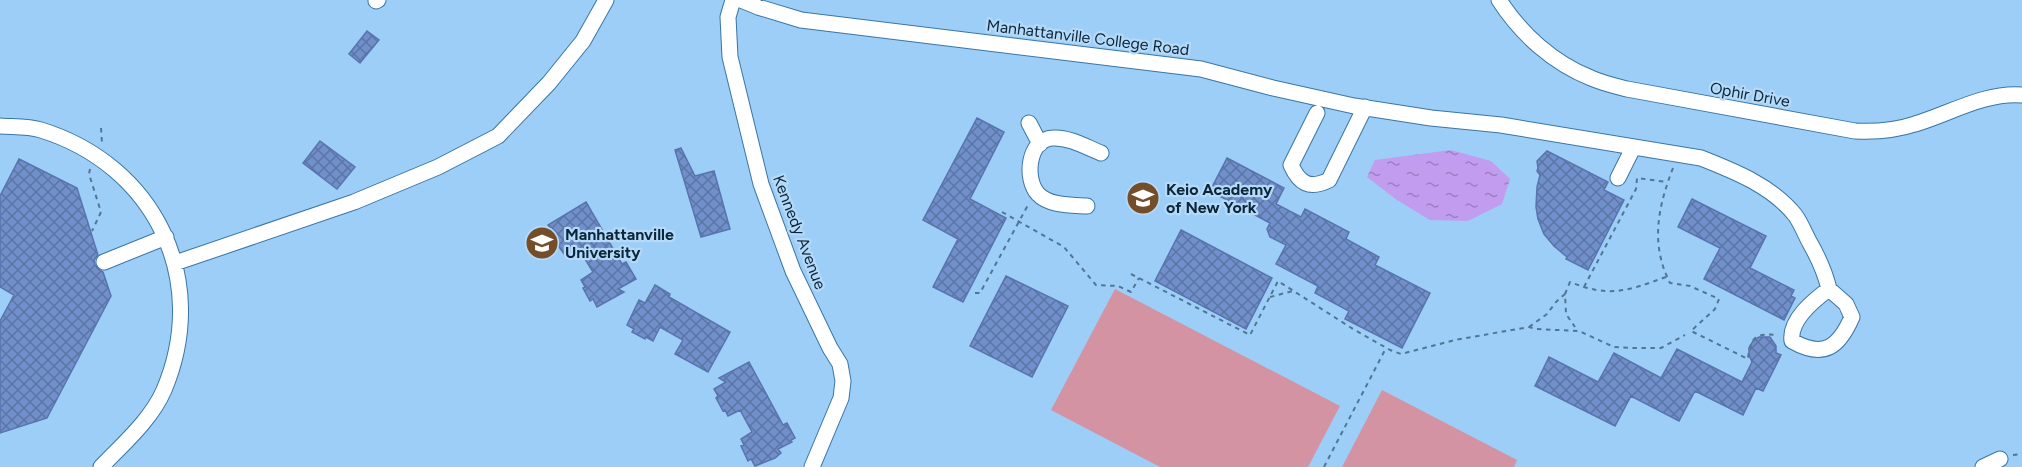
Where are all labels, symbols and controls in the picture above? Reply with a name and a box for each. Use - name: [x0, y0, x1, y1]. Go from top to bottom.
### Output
- street label: Manhattanville College Road: [986, 16, 1190, 59]
- street label: Ophir Drive: [1708, 78, 1792, 111]
- street label: Kennedy Avenue: [769, 172, 830, 292]
- school or university icon: Keio Academy of New York: [1125, 180, 1161, 216]
- place label: Keio Academy of New York: [1166, 180, 1273, 217]
- school or university icon: Manhattanville University: [524, 225, 560, 261]
- place label: Manhattanville University: [565, 225, 674, 262]

